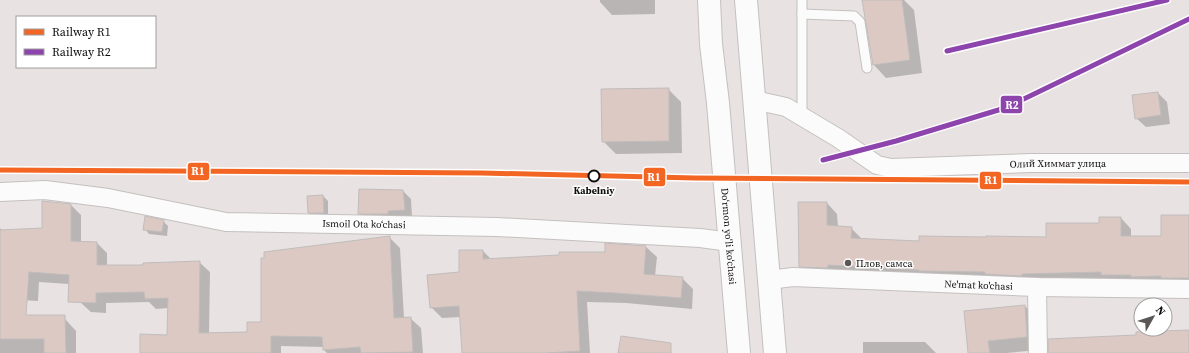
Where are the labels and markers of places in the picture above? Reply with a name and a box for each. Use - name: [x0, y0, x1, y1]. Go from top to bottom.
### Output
- marker: Kabelniy: [587, 169, 601, 183]
- place label: Kabelniy: [573, 184, 615, 197]
- place label: Плов, самса: [856, 257, 914, 270]
- marker: Плов, самса: [843, 258, 853, 268]

